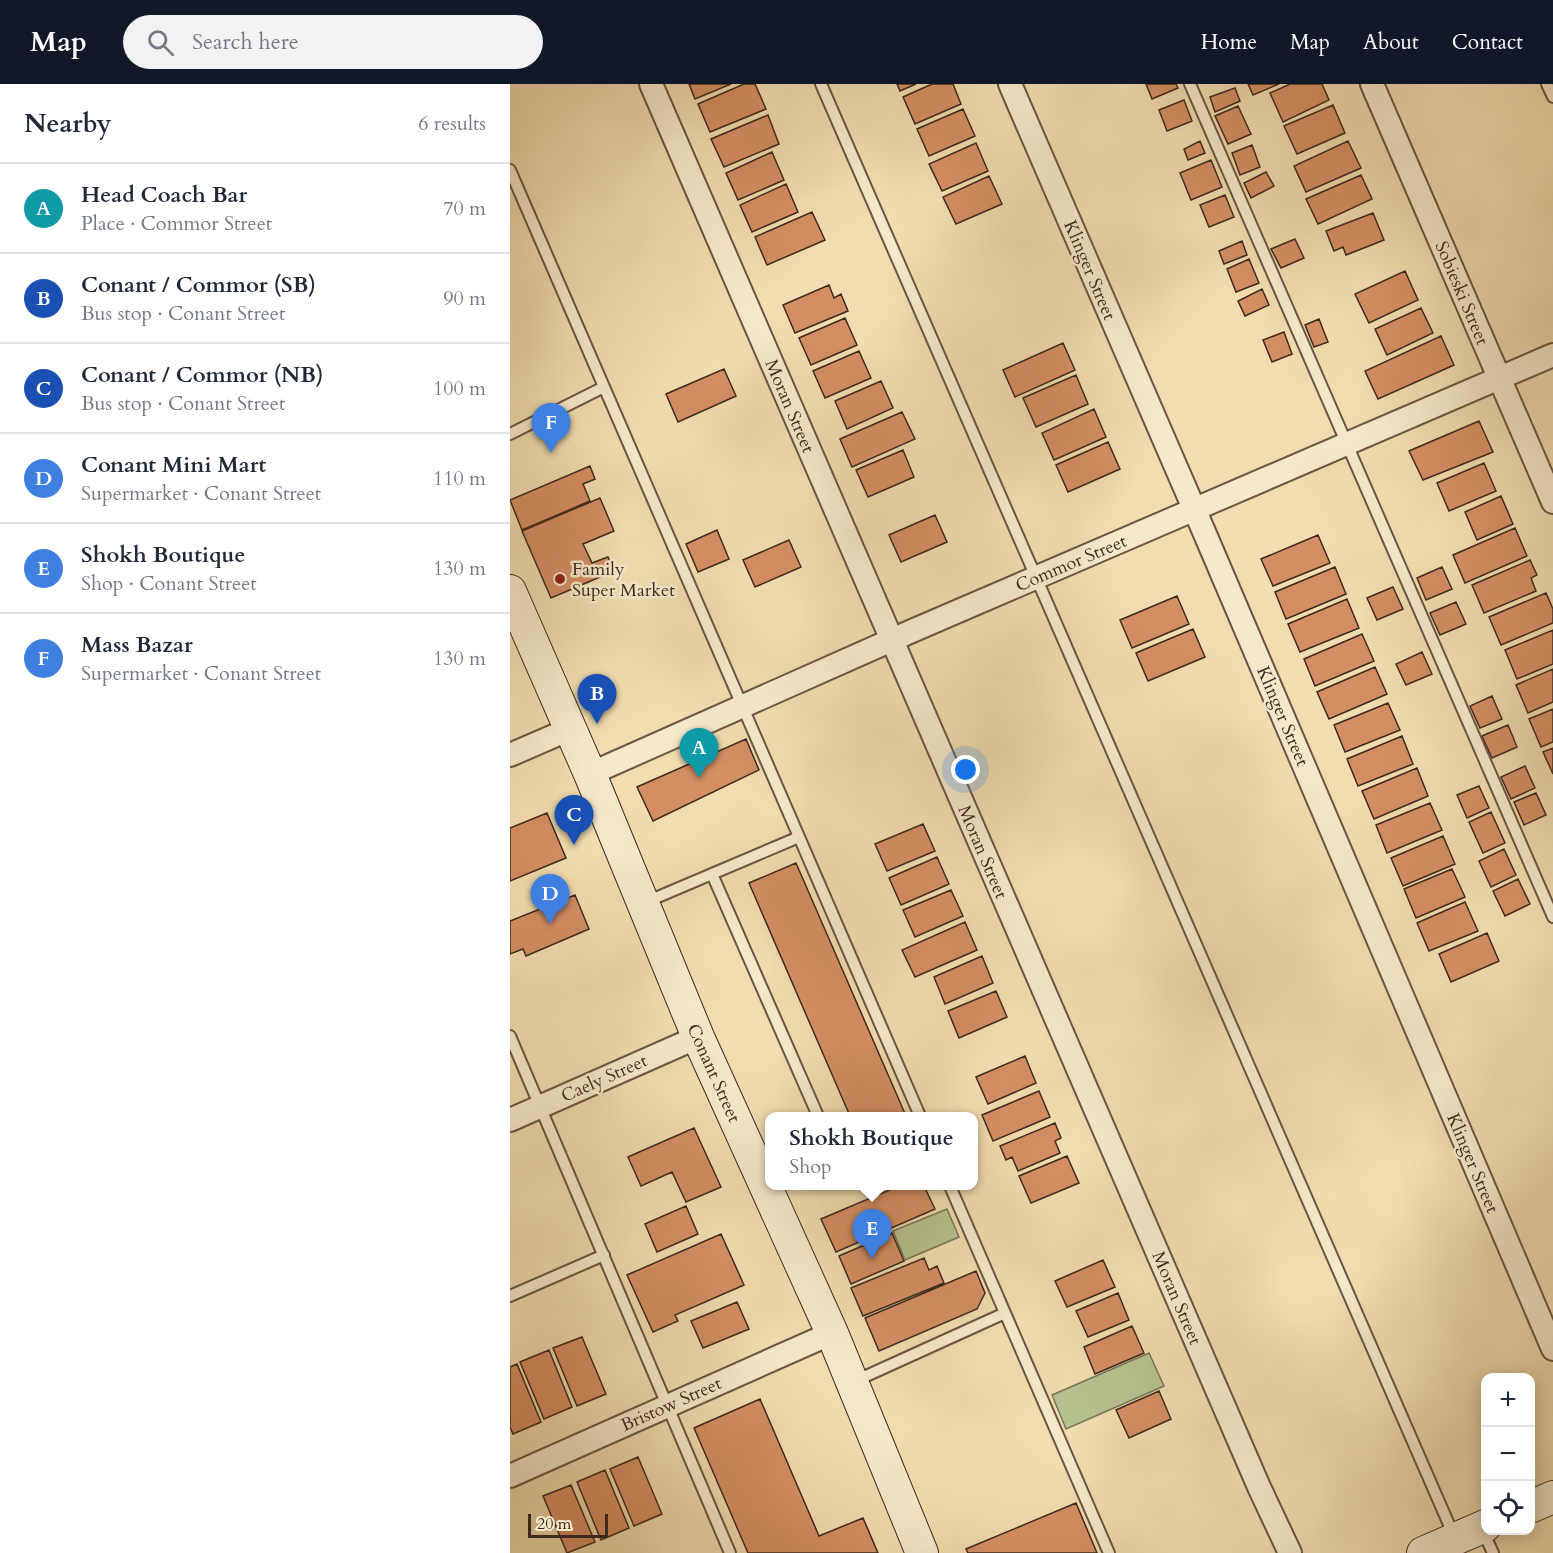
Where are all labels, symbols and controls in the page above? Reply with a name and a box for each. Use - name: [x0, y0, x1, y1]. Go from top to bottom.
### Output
- search box: [123, 15, 543, 69]
- text: Map: [30, 23, 87, 61]
- icon: search: [144, 26, 177, 59]
- text: Search here: [192, 27, 299, 57]
- text: Home: [1201, 28, 1257, 57]
- text: Map: [1290, 28, 1330, 57]
- text: About: [1363, 28, 1419, 57]
- text: Contact: [1452, 28, 1523, 57]
- text: Nearby: [24, 106, 112, 141]
- text: 6 results: [418, 110, 486, 137]
- text: Head Coach Bar: [81, 180, 247, 210]
- text: A: [36, 195, 51, 222]
- text: 70 m: [443, 195, 486, 222]
- text: Place · Commor Street: [81, 210, 272, 237]
- street label: Klinger Street: [1057, 216, 1122, 324]
- street label: Sobieski Street: [1428, 237, 1495, 349]
- text: Conant / Commor (SB): [81, 270, 316, 300]
- text: B: [36, 285, 51, 312]
- text: 90 m: [443, 285, 486, 312]
- text: Bus stop · Conant Street: [81, 300, 285, 327]
- street label: Moran Street: [759, 356, 821, 457]
- text: Conant / Commor (NB): [81, 360, 323, 390]
- text: C: [36, 375, 51, 402]
- text: 100 m: [433, 375, 486, 402]
- text: Bus stop · Conant Street: [81, 390, 285, 417]
- pin: F: [532, 404, 570, 453]
- text: Conant Mini Mart: [81, 450, 266, 480]
- text: D: [35, 465, 52, 492]
- text: 110 m: [433, 465, 486, 492]
- text: Supermarket · Conant Street: [81, 480, 321, 507]
- street label: Commor Street: [1012, 529, 1131, 598]
- text: Shokh Boutique: [81, 540, 245, 570]
- text: E: [37, 555, 50, 582]
- text: 130 m: [433, 555, 486, 582]
- place label: Family Super Market: [572, 557, 675, 603]
- text: Shop · Conant Street: [81, 570, 257, 597]
- marker: Family Super Market: [553, 572, 567, 586]
- text: Mass Bazar: [81, 630, 193, 660]
- text: F: [38, 645, 49, 672]
- text: 130 m: [433, 645, 486, 672]
- text: Supermarket · Conant Street: [81, 660, 321, 687]
- street label: Klinger Street: [1250, 662, 1315, 770]
- pin: B: [578, 674, 616, 724]
- pin: A: [680, 728, 718, 778]
- your location: [951, 755, 980, 784]
- pin: C: [554, 796, 594, 845]
- street label: Moran Street: [952, 802, 1014, 903]
- pin: D: [530, 874, 570, 924]
- street label: Conant Street: [681, 1020, 747, 1127]
- street label: Caely Street: [557, 1048, 652, 1109]
- street label: Klinger Street: [1440, 1109, 1505, 1217]
- popup: [765, 1112, 978, 1190]
- text: Shokh Boutique: [789, 1123, 954, 1153]
- text: Shop: [789, 1153, 832, 1180]
- pin: E: [852, 1210, 892, 1259]
- street label: Moran Street: [1146, 1248, 1208, 1349]
- street label: Bristow Street: [617, 1371, 726, 1438]
- map controls: [1481, 1373, 1535, 1535]
- button: +: [1481, 1373, 1535, 1427]
- button: −: [1481, 1427, 1535, 1481]
- button: locate: [1481, 1481, 1535, 1535]
- scale bar: [528, 1511, 608, 1538]
- text: 20 m: [537, 1513, 571, 1535]

